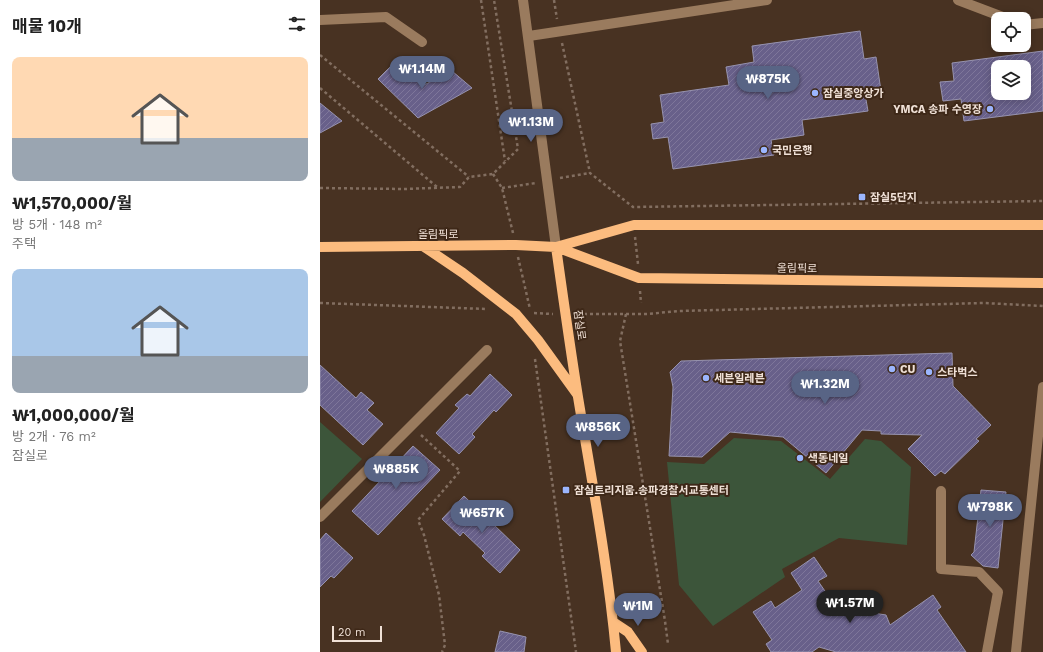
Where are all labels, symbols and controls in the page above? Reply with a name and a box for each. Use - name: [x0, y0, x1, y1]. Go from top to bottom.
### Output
- map controls: [991, 12, 1031, 100]
- button: locate: [991, 12, 1031, 52]
- icon: filters: [286, 13, 308, 35]
- text: 매물 10개: [12, 16, 82, 36]
- pin: ₩1.14M: [389, 56, 455, 90]
- button: layers: [991, 60, 1031, 100]
- text: ₩1.14M: [399, 61, 445, 76]
- pin: ₩875K: [740, 66, 796, 100]
- text: ₩875K: [745, 71, 791, 86]
- icon: home: [124, 83, 196, 155]
- place label: 잠실중앙상가: [823, 87, 884, 100]
- marker: 잠실중앙상가: [810, 88, 820, 98]
- place label: YMCA 송파 수영장: [893, 103, 982, 116]
- marker: YMCA 송파 수영장: [985, 104, 995, 114]
- pin: ₩1.13M: [498, 109, 564, 143]
- text: ₩1.13M: [508, 114, 554, 129]
- place label: 국민은행: [772, 144, 812, 157]
- marker: 국민은행: [759, 145, 769, 155]
- place label: 잠실5단지: [870, 191, 917, 204]
- marker: 잠실5단지: [857, 192, 867, 202]
- text: ₩1,570,000/월: [12, 193, 132, 213]
- text: 방 5개 · 148 m²: [12, 217, 102, 232]
- street label: 올림픽로: [418, 228, 458, 241]
- text: 주택: [12, 236, 36, 251]
- street label: 올림픽로: [777, 262, 817, 275]
- icon: home: [124, 295, 196, 367]
- street label: 잠실로: [571, 309, 588, 341]
- place label: CU: [900, 363, 915, 376]
- marker: CU: [887, 364, 897, 374]
- place label: 스타벅스: [937, 366, 977, 379]
- marker: 스타벅스: [924, 367, 934, 377]
- pin: ₩1.32M: [792, 371, 858, 405]
- place label: 세븐일레븐: [714, 372, 765, 385]
- marker: 세븐일레븐: [701, 373, 711, 383]
- text: ₩1.32M: [800, 376, 850, 391]
- text: ₩1,000,000/월: [12, 405, 135, 425]
- pin: ₩856K: [570, 414, 626, 448]
- text: ₩856K: [575, 419, 621, 434]
- text: 방 2개 · 76 m²: [12, 429, 96, 444]
- text: 잠실로: [12, 448, 48, 463]
- place label: 색동네일: [808, 452, 848, 465]
- marker: 색동네일: [795, 453, 805, 463]
- pin: ₩885K: [368, 456, 424, 490]
- text: ₩885K: [373, 461, 419, 476]
- place label: 잠실트리지움.송파경찰서교통센터: [574, 484, 729, 497]
- marker: 잠실트리지움.송파경찰서교통센터: [561, 485, 571, 495]
- pin: ₩798K: [962, 494, 1018, 528]
- text: ₩798K: [967, 499, 1013, 514]
- pin: ₩657K: [454, 500, 510, 534]
- text: ₩657K: [459, 505, 505, 520]
- pin: ₩1.57M: [817, 590, 883, 624]
- pin: ₩1M: [619, 593, 657, 627]
- text: ₩1.57M: [825, 595, 875, 610]
- text: ₩1M: [623, 598, 653, 613]
- scale bar: [332, 624, 382, 643]
- text: 20 m: [338, 626, 366, 639]

